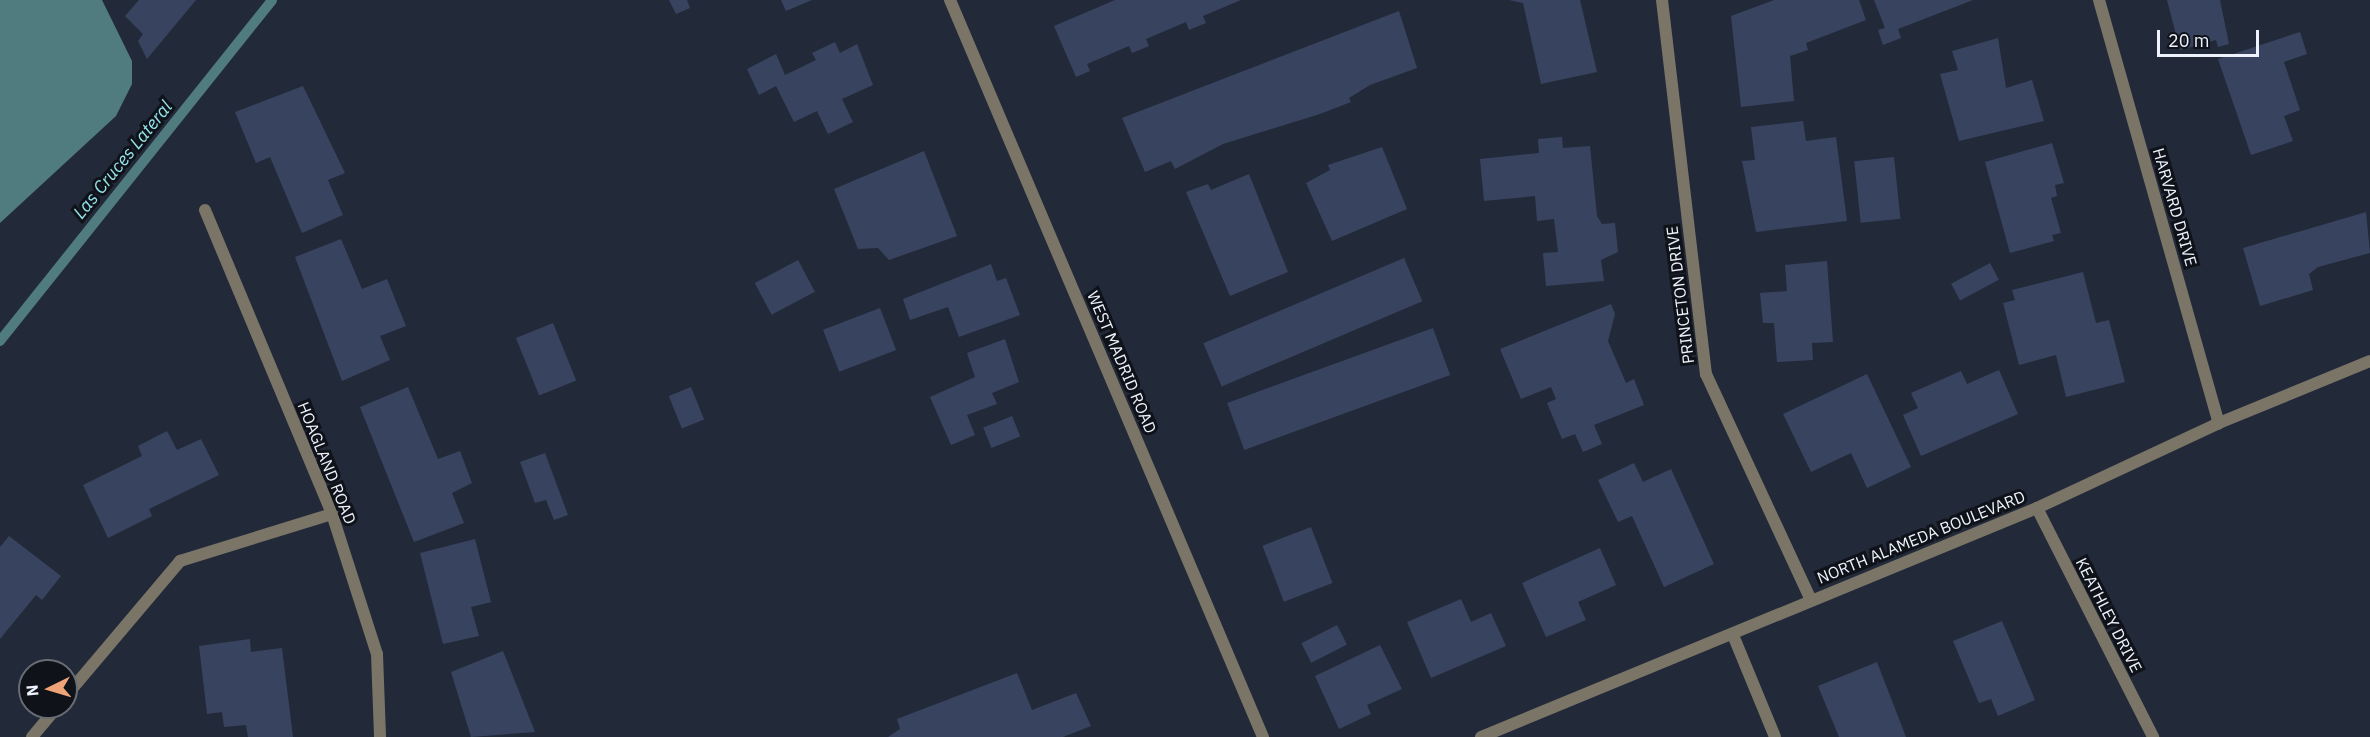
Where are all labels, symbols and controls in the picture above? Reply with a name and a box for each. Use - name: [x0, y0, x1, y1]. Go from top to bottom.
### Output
- scale bar: [2160, 18, 2262, 56]
- text: 20 m: [2168, 29, 2210, 52]
- water label: Las Cruces Lateral: [69, 97, 177, 223]
- street label: HARVARD DRIVE: [2149, 146, 2201, 268]
- street label: PRINCETON DRIVE: [1662, 225, 1698, 365]
- street label: WEST MADRID ROAD: [1083, 288, 1161, 436]
- street label: HOAGLAND ROAD: [294, 399, 360, 527]
- street label: NORTH ALAMEDA BOULEVARD: [1814, 486, 2028, 588]
- street label: KEATHLEY DRIVE: [2072, 555, 2146, 675]
- north arrow: [18, 659, 78, 719]
- text: N: [22, 684, 43, 697]

